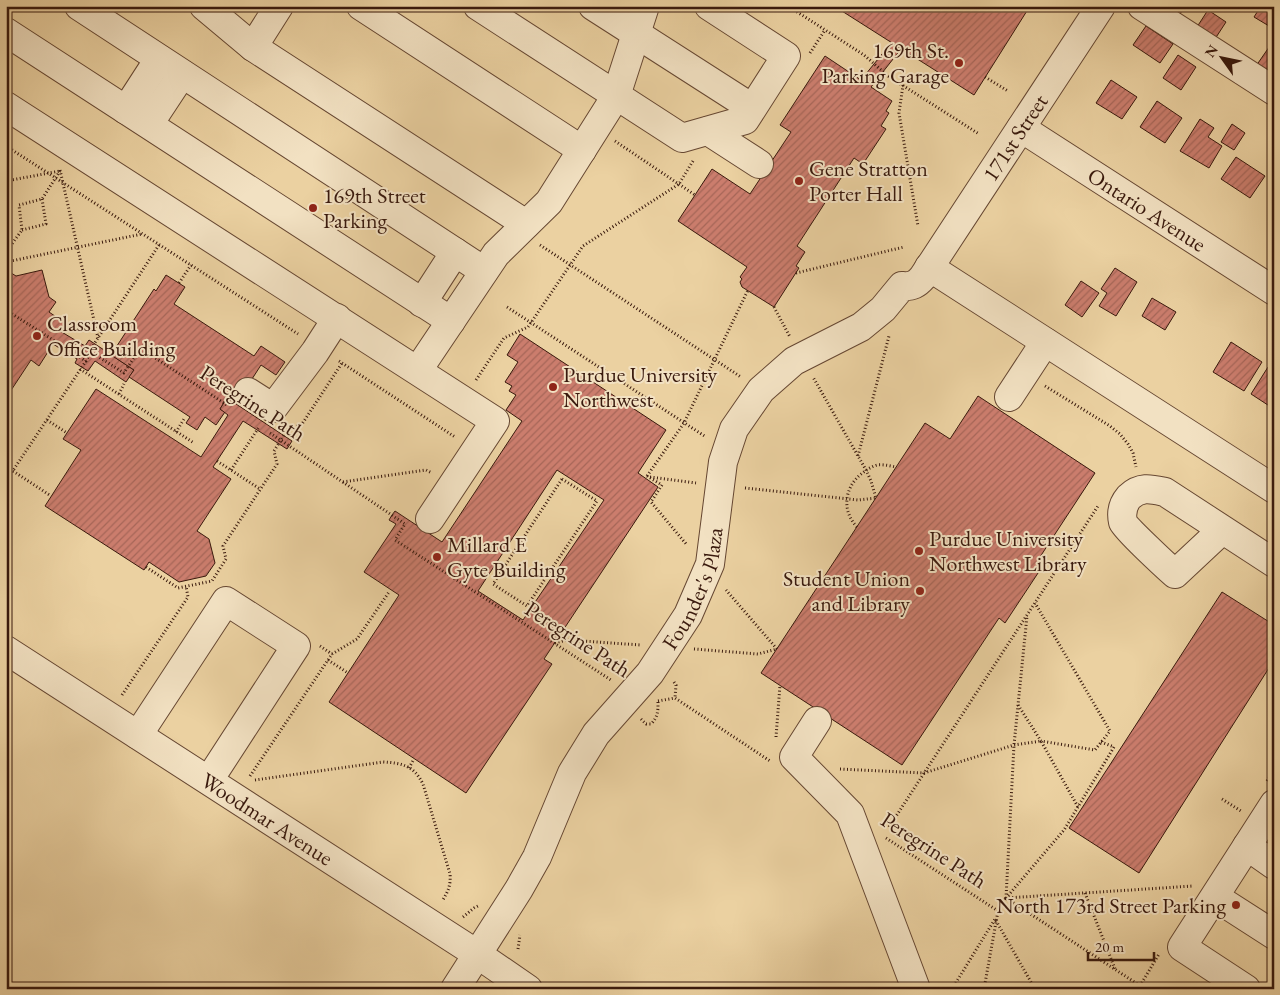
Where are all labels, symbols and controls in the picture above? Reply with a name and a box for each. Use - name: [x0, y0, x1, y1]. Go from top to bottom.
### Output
- north arrow: [1198, 32, 1248, 82]
- place label: 169th St. Parking Garage: [821, 36, 949, 90]
- text: N: [1200, 41, 1222, 61]
- marker: 169th St. Parking Garage: [953, 57, 965, 69]
- street label: 171st Street: [976, 88, 1054, 187]
- place label: Gene Stratton Porter Hall: [809, 154, 928, 208]
- street label: Ontario Avenue: [1082, 160, 1212, 258]
- marker: Gene Stratton Porter Hall: [793, 175, 805, 187]
- place label: 169th Street Parking: [323, 181, 426, 235]
- marker: 169th Street Parking: [307, 202, 319, 214]
- place label: Classroom Office Building: [47, 309, 176, 363]
- marker: Classroom Office Building: [31, 330, 43, 342]
- street label: Peregrine Path: [195, 358, 311, 448]
- place label: Purdue University Northwest: [563, 360, 717, 414]
- marker: Purdue University Northwest: [547, 381, 559, 393]
- place label: Purdue University Northwest Library: [929, 524, 1087, 578]
- street label: Founder's Plaza: [655, 526, 729, 655]
- place label: Millard E Gyte Building: [447, 530, 566, 584]
- marker: Purdue University Northwest Library: [913, 545, 925, 557]
- marker: Millard E Gyte Building: [431, 551, 443, 563]
- place label: Student Union and Library: [783, 564, 910, 618]
- marker: Student Union and Library: [914, 585, 926, 597]
- street label: Peregrine Path: [520, 594, 636, 684]
- street label: Woodmar Avenue: [196, 765, 339, 872]
- street label: Peregrine Path: [876, 805, 992, 895]
- place label: North 173rd Street Parking: [996, 891, 1226, 920]
- marker: North 173rd Street Parking: [1230, 899, 1242, 911]
- scale bar: [1088, 930, 1154, 962]
- text: 20 m: [1095, 937, 1124, 956]

